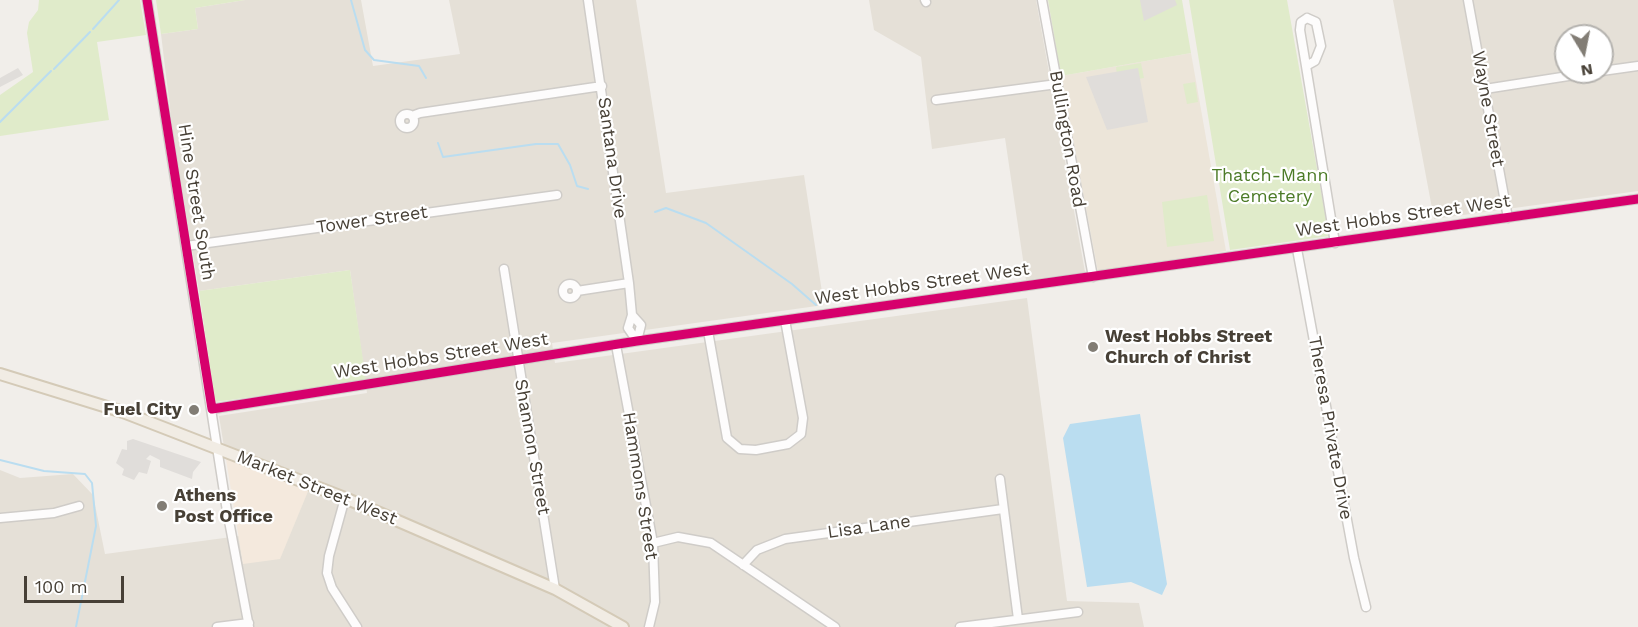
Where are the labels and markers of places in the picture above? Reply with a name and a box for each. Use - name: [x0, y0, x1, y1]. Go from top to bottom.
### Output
- place label: West Hobbs Street Church of Christ: [1105, 326, 1272, 368]
- marker: West Hobbs Street Church of Christ: [1086, 340, 1100, 354]
- place label: Fuel City: [103, 399, 182, 421]
- marker: Fuel City: [187, 403, 201, 417]
- place label: Athens Post Office: [174, 485, 273, 528]
- marker: Athens Post Office: [155, 499, 169, 513]

